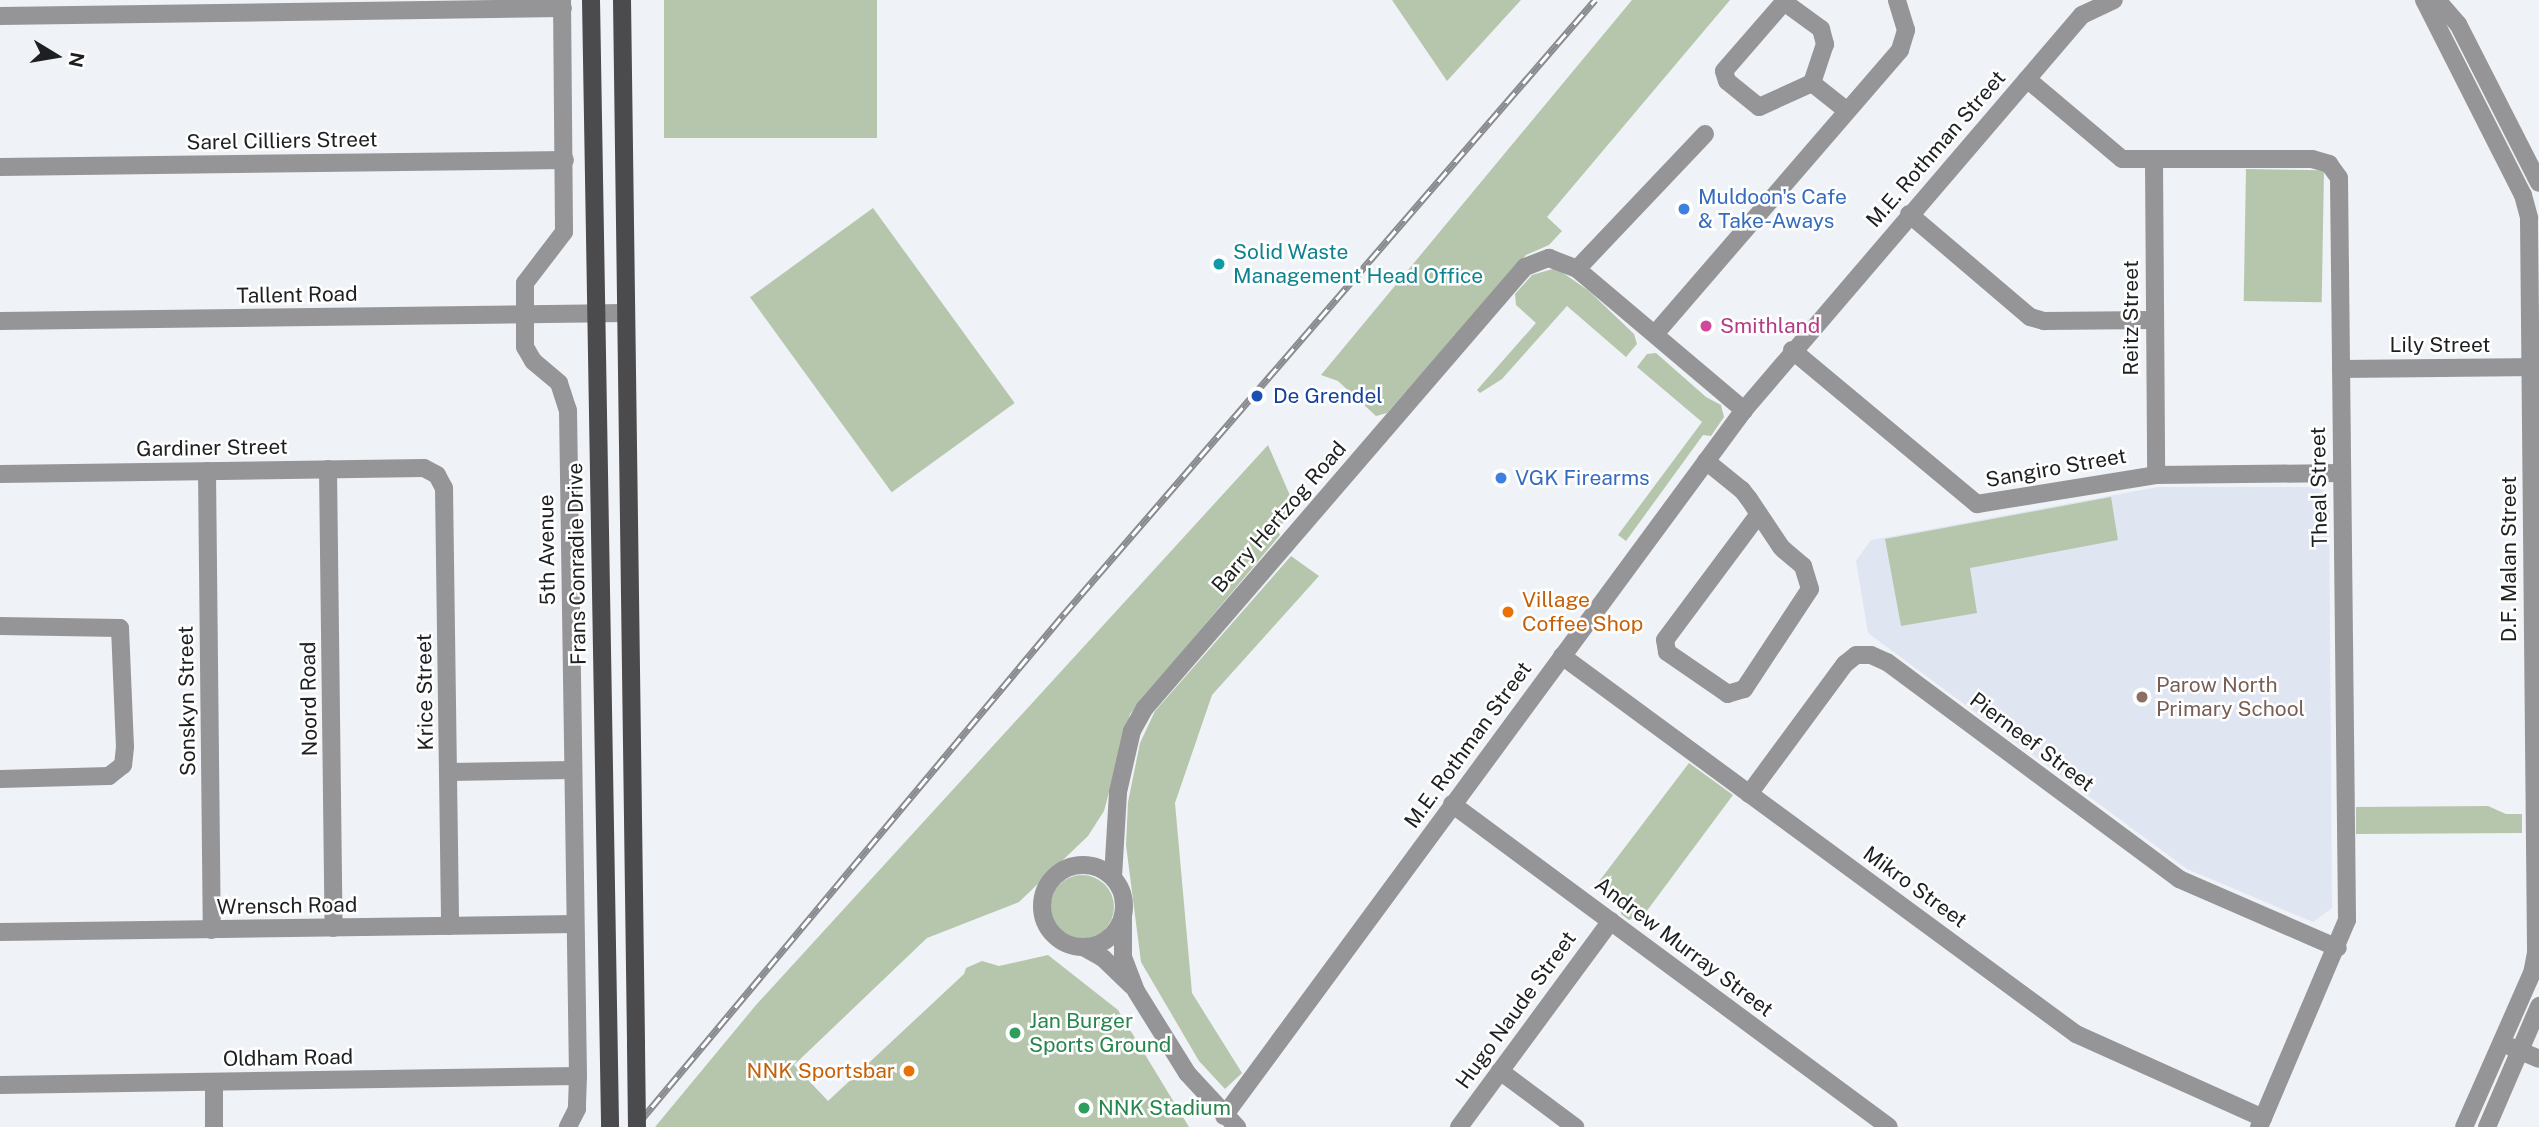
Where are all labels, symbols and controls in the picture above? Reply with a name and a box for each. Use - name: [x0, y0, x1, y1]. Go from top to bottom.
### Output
- north arrow: [21, 21, 91, 91]
- text: N: [64, 51, 89, 69]
- street label: M.E. Rothman Street: [1861, 65, 2011, 233]
- street label: Sarel Cilliers Street: [186, 127, 378, 155]
- place label: Muldoon's Cafe & Take-Aways: [1698, 184, 1847, 234]
- marker: Muldoon's Cafe & Take-Aways: [1676, 201, 1692, 217]
- place label: Solid Waste Management Head Office: [1233, 239, 1483, 289]
- marker: Solid Waste Management Head Office: [1211, 256, 1227, 272]
- street label: Reitz Street: [2118, 260, 2144, 376]
- street label: Tallent Road: [236, 281, 358, 309]
- place label: Smithland: [1720, 313, 1820, 339]
- marker: Smithland: [1698, 318, 1714, 334]
- street label: Lily Street: [2389, 332, 2491, 358]
- place label: De Grendel: [1273, 383, 1383, 409]
- marker: De Grendel: [1247, 386, 1267, 406]
- street label: Theal Street: [2305, 426, 2333, 548]
- street label: Gardiner Street: [136, 434, 288, 462]
- street label: Barry Hertzog Road: [1206, 436, 1352, 598]
- street label: Sangiro Street: [1984, 443, 2128, 493]
- street label: Frans Conradie Drive: [563, 462, 591, 666]
- place label: VGK Firearms: [1515, 465, 1650, 491]
- marker: VGK Firearms: [1493, 470, 1509, 486]
- street label: D.F. Malan Street: [2496, 476, 2522, 642]
- street label: 5th Avenue: [533, 494, 561, 606]
- place label: Village Coffee Shop: [1522, 587, 1643, 637]
- marker: Village Coffee Shop: [1500, 604, 1516, 620]
- street label: Sonskyn Street: [173, 626, 201, 776]
- street label: Krice Street: [411, 633, 439, 751]
- street label: Noord Road: [295, 641, 323, 757]
- street label: M.E. Rothman Street: [1399, 657, 1537, 833]
- place label: Parow North Primary School: [2156, 672, 2305, 722]
- street label: Pierneef Street: [1965, 687, 2099, 797]
- marker: Parow North Primary School: [2134, 689, 2150, 705]
- street label: Mikro Street: [1858, 841, 1972, 933]
- street label: Andrew Murray Street: [1590, 872, 1778, 1022]
- street label: Wrensch Road: [216, 892, 358, 920]
- street label: Hugo Naude Street: [1450, 926, 1582, 1094]
- place label: Jan Burger Sports Ground: [1029, 1008, 1171, 1058]
- marker: Jan Burger Sports Ground: [1007, 1025, 1023, 1041]
- street label: Oldham Road: [223, 1044, 353, 1072]
- place label: NNK Sportsbar: [747, 1058, 895, 1084]
- marker: NNK Sportsbar: [901, 1063, 917, 1079]
- place label: NNK Stadium: [1098, 1095, 1231, 1121]
- marker: NNK Stadium: [1076, 1100, 1092, 1116]

